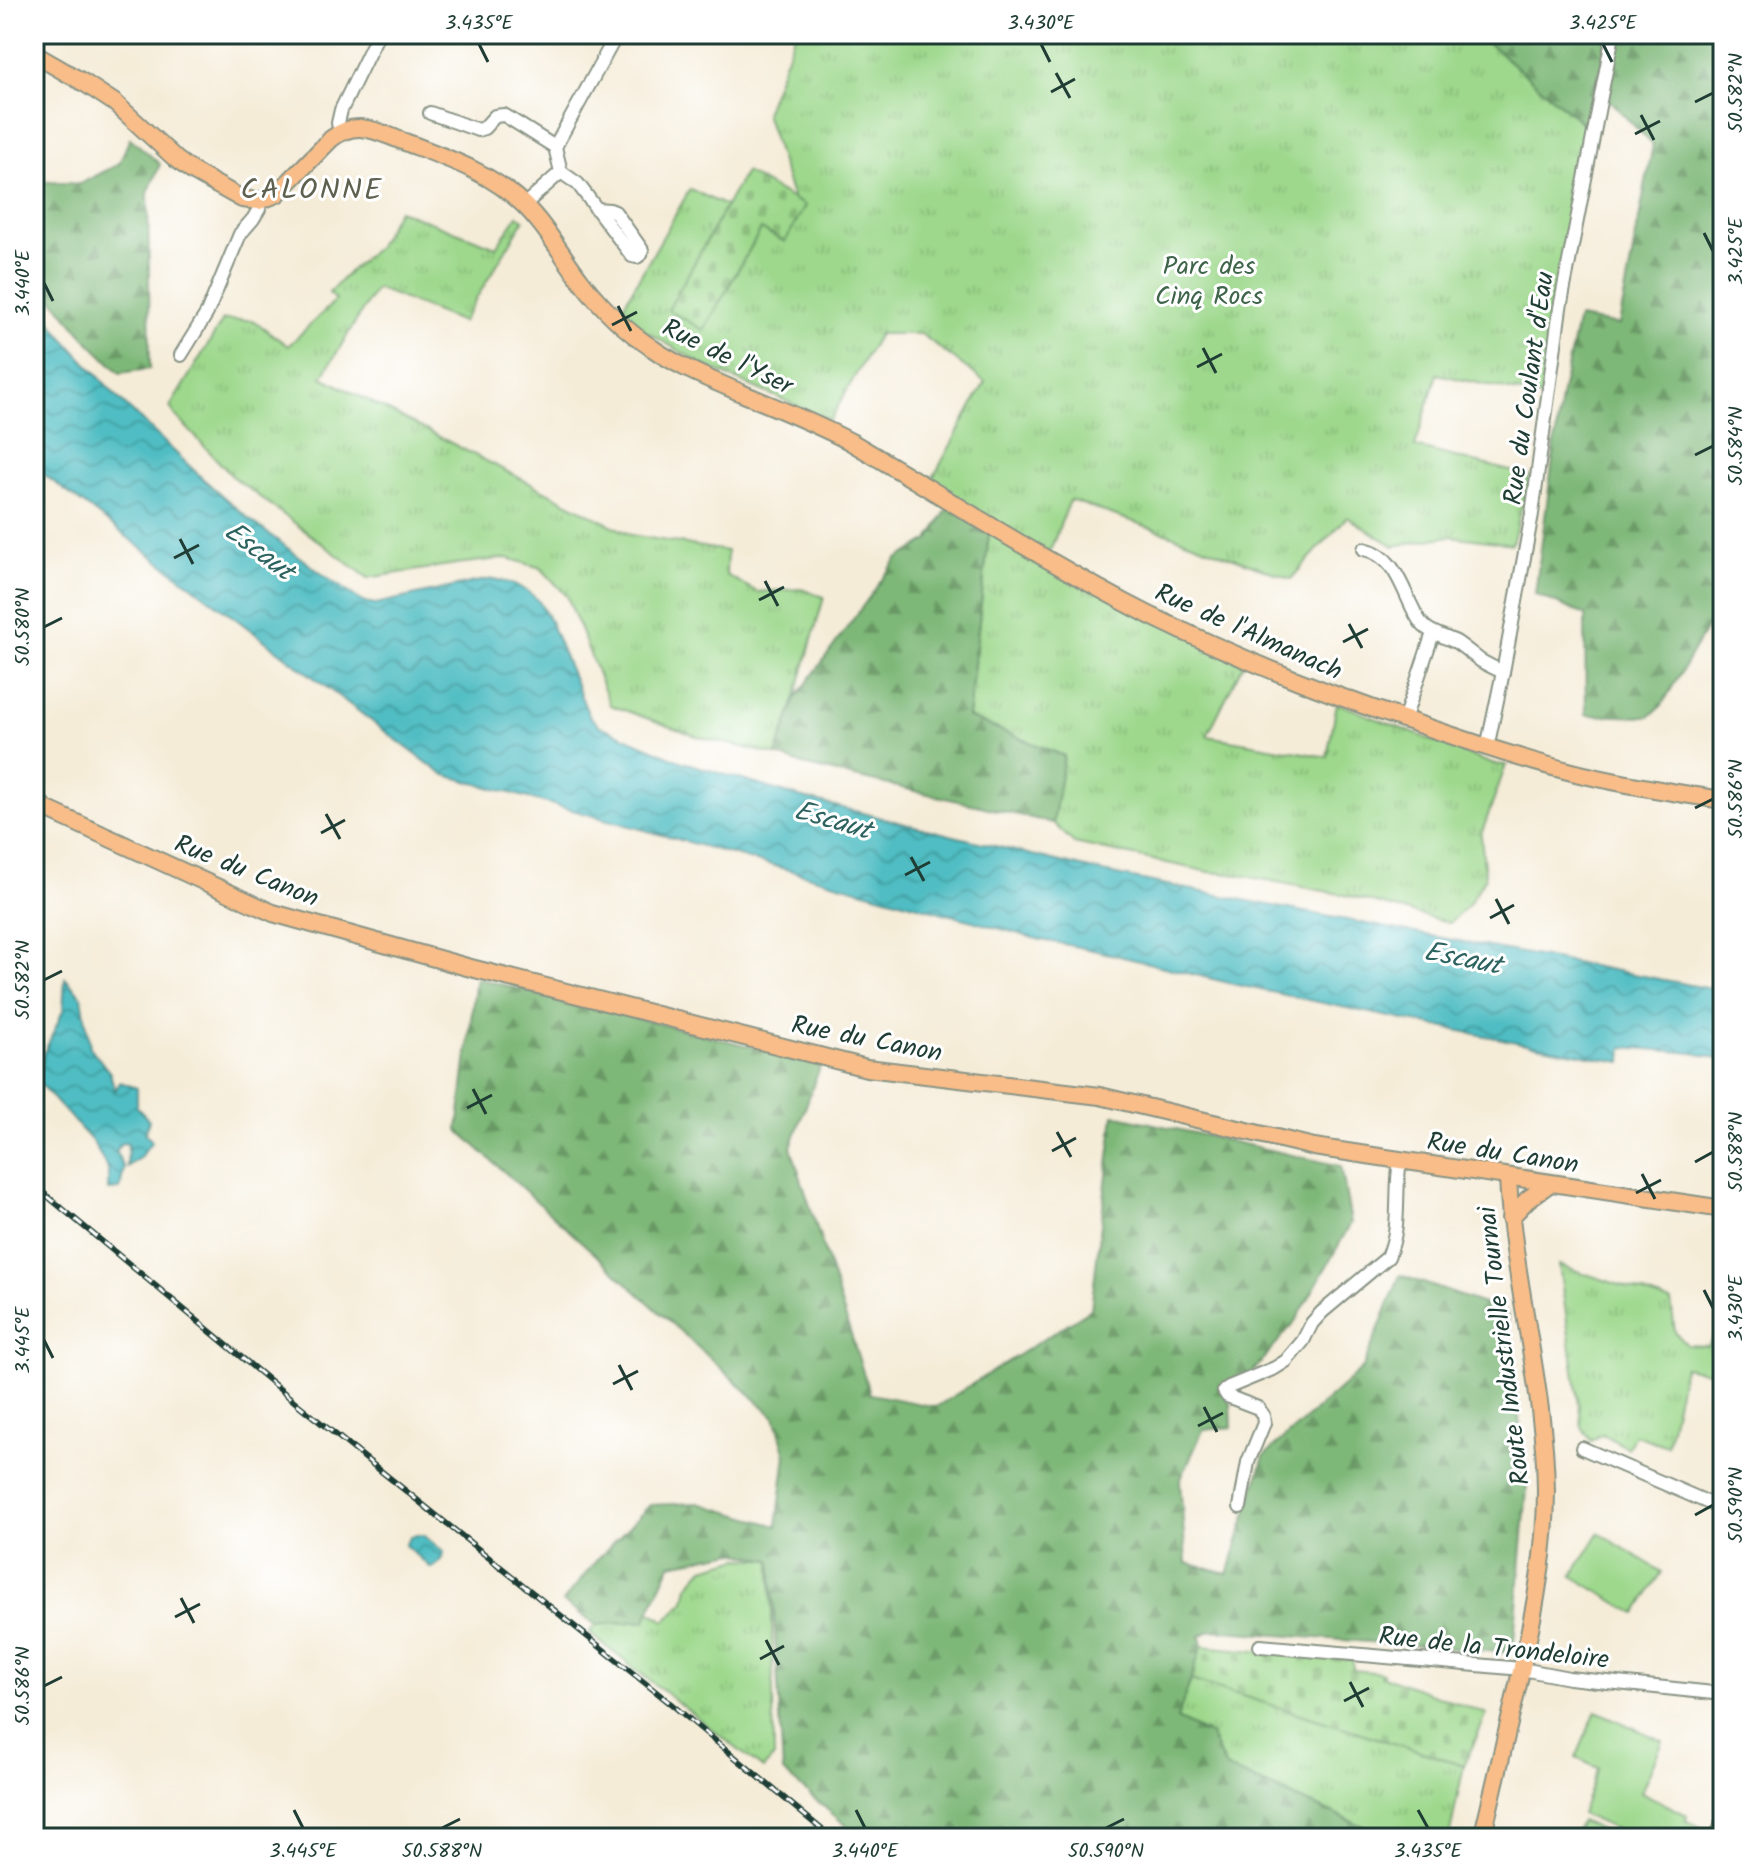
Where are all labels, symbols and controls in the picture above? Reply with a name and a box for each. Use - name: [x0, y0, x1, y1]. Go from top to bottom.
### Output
- text: 3.435°E: [445, 8, 514, 40]
- text: 3.430°E: [1007, 8, 1076, 40]
- text: 3.425°E: [1569, 8, 1638, 40]
- text: 50.582°N: [1721, 53, 1753, 133]
- district label: CALONNE: [240, 167, 384, 215]
- text: 3.425°E: [1721, 216, 1753, 285]
- park label: Parc des Cinq Rocs: [1155, 246, 1263, 318]
- text: 3.440°E: [8, 248, 40, 316]
- street label: Rue du Coulant d'Eau: [1493, 268, 1567, 508]
- street label: Rue de l'Yser: [654, 308, 801, 408]
- text: 50.584°N: [1721, 406, 1753, 486]
- water label: Escaut: [214, 510, 307, 596]
- street label: Rue de l'Almanach: [1148, 573, 1349, 693]
- text: 50.580°N: [8, 588, 40, 666]
- text: 50.586°N: [1721, 759, 1753, 839]
- water label: Escaut: [789, 789, 880, 855]
- street label: Rue du Canon: [167, 824, 325, 920]
- water label: Escaut: [1420, 930, 1509, 990]
- text: 50.582°N: [8, 940, 40, 1020]
- street label: Rue du Canon: [788, 1005, 946, 1075]
- text: 50.588°N: [1721, 1112, 1753, 1192]
- street label: Rue du Canon: [1424, 1121, 1582, 1187]
- street label: Route Industrielle Tournai: [1467, 1202, 1543, 1488]
- text: 3.430°E: [1721, 1273, 1753, 1342]
- text: 3.445°E: [8, 1305, 40, 1374]
- text: 50.590°N: [1721, 1467, 1753, 1543]
- street label: Rue de la Trondeloire: [1377, 1616, 1611, 1682]
- text: 50.586°N: [8, 1646, 40, 1726]
- text: 3.445°E: [269, 1836, 338, 1868]
- text: 50.588°N: [402, 1836, 482, 1868]
- text: 3.440°E: [832, 1836, 900, 1868]
- text: 50.590°N: [1068, 1836, 1144, 1868]
- text: 3.435°E: [1394, 1836, 1463, 1868]

